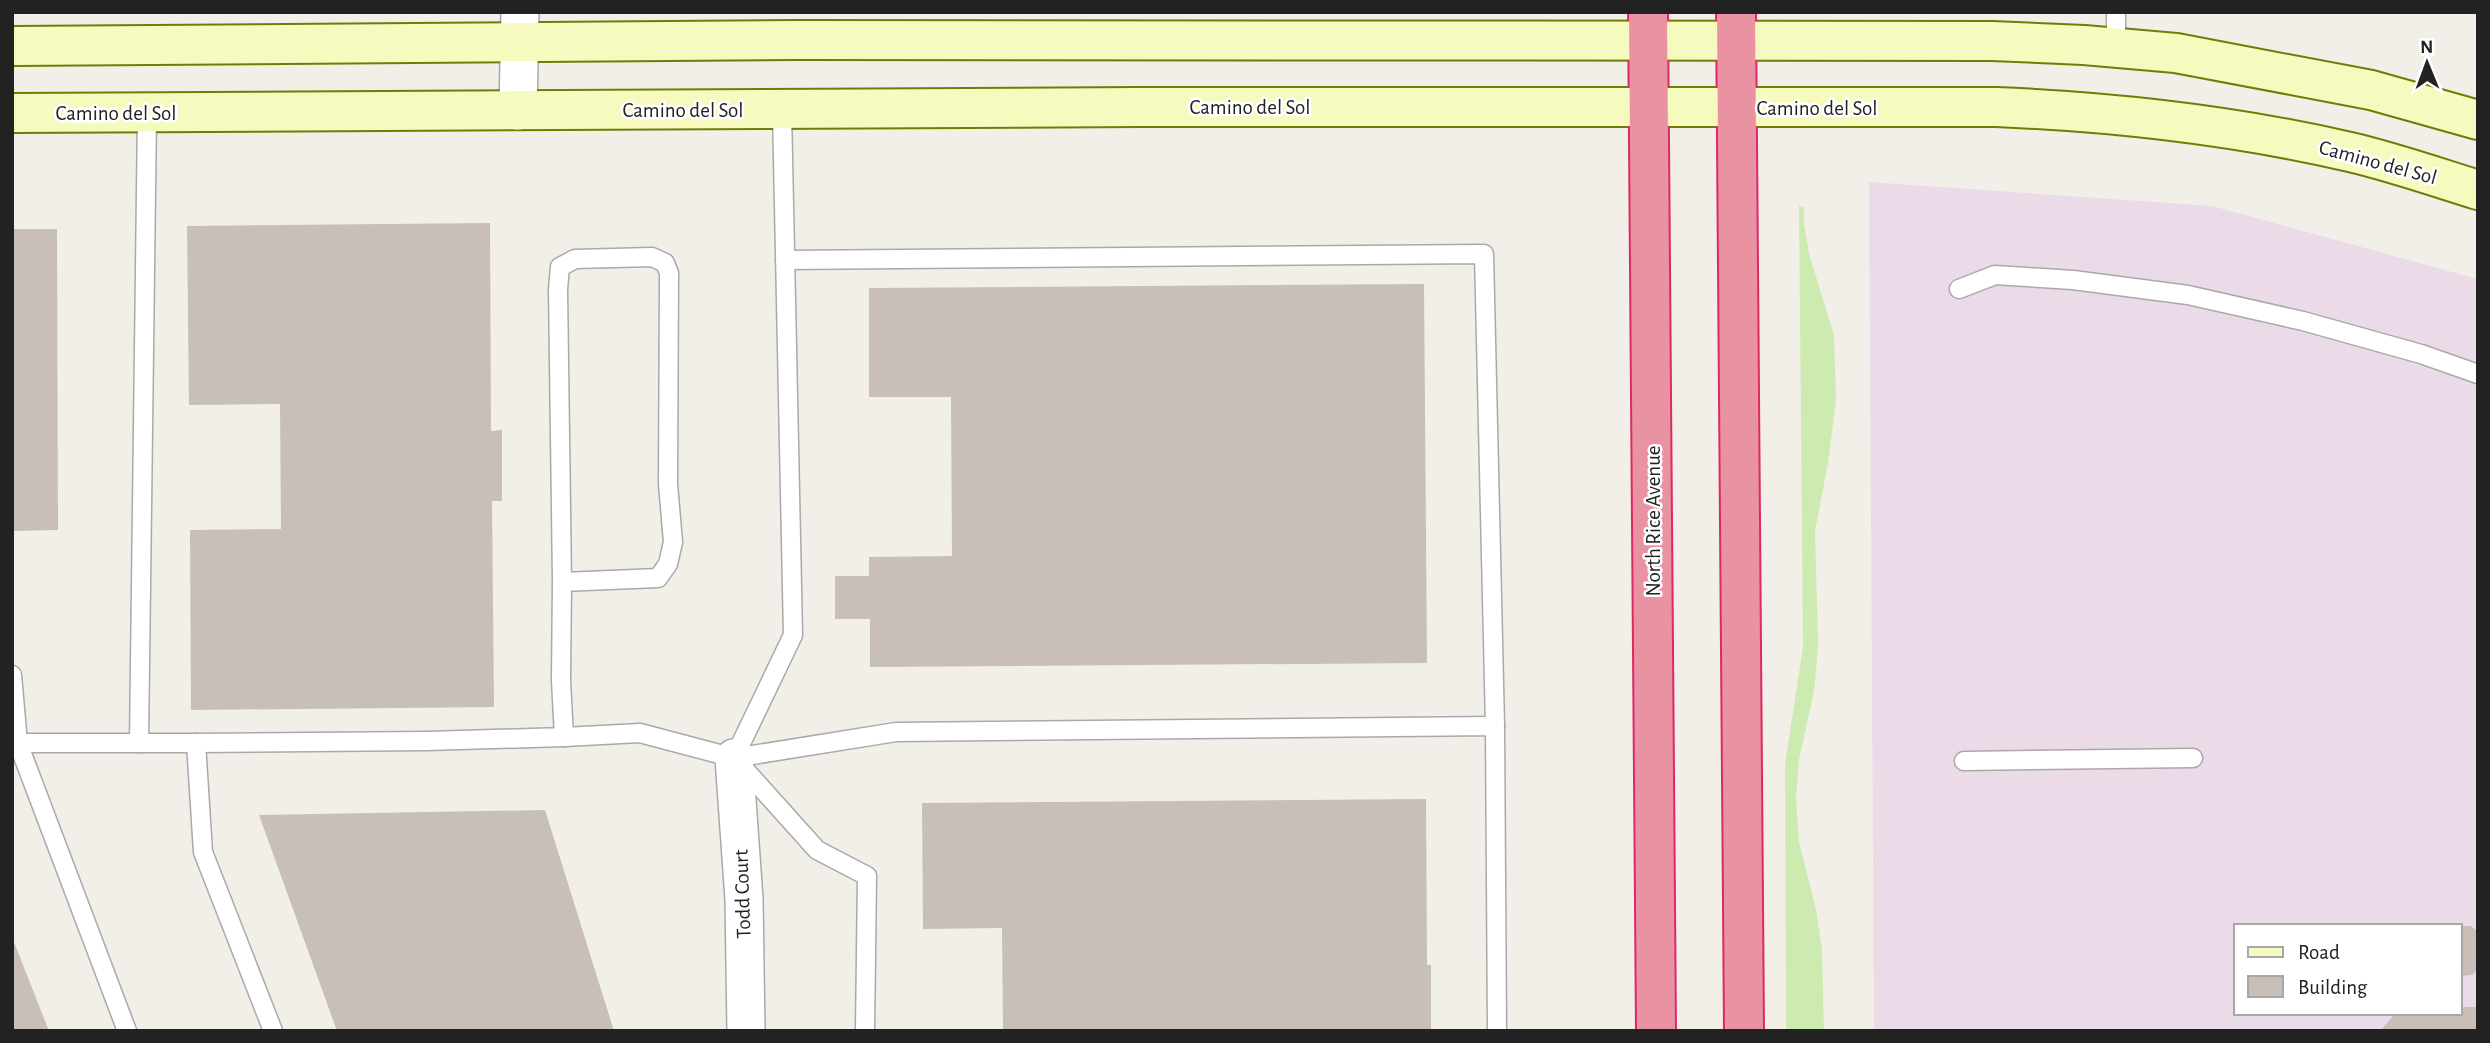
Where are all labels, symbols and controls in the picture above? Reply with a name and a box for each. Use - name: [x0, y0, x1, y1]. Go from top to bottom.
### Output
- north arrow: [2392, 28, 2462, 98]
- text: N: [2420, 38, 2434, 57]
- street label: Camino del Sol: [1189, 97, 1311, 118]
- street label: Camino del Sol: [1756, 98, 1878, 119]
- street label: Camino del Sol: [622, 100, 744, 121]
- street label: Camino del Sol: [55, 103, 177, 124]
- street label: Camino del Sol: [2317, 137, 2439, 188]
- street label: North Rice Avenue: [1643, 445, 1664, 597]
- street label: Todd Court: [730, 849, 755, 939]
- legend: [2234, 924, 2462, 1015]
- text: Road: [2298, 942, 2340, 963]
- text: Building: [2298, 977, 2368, 998]

